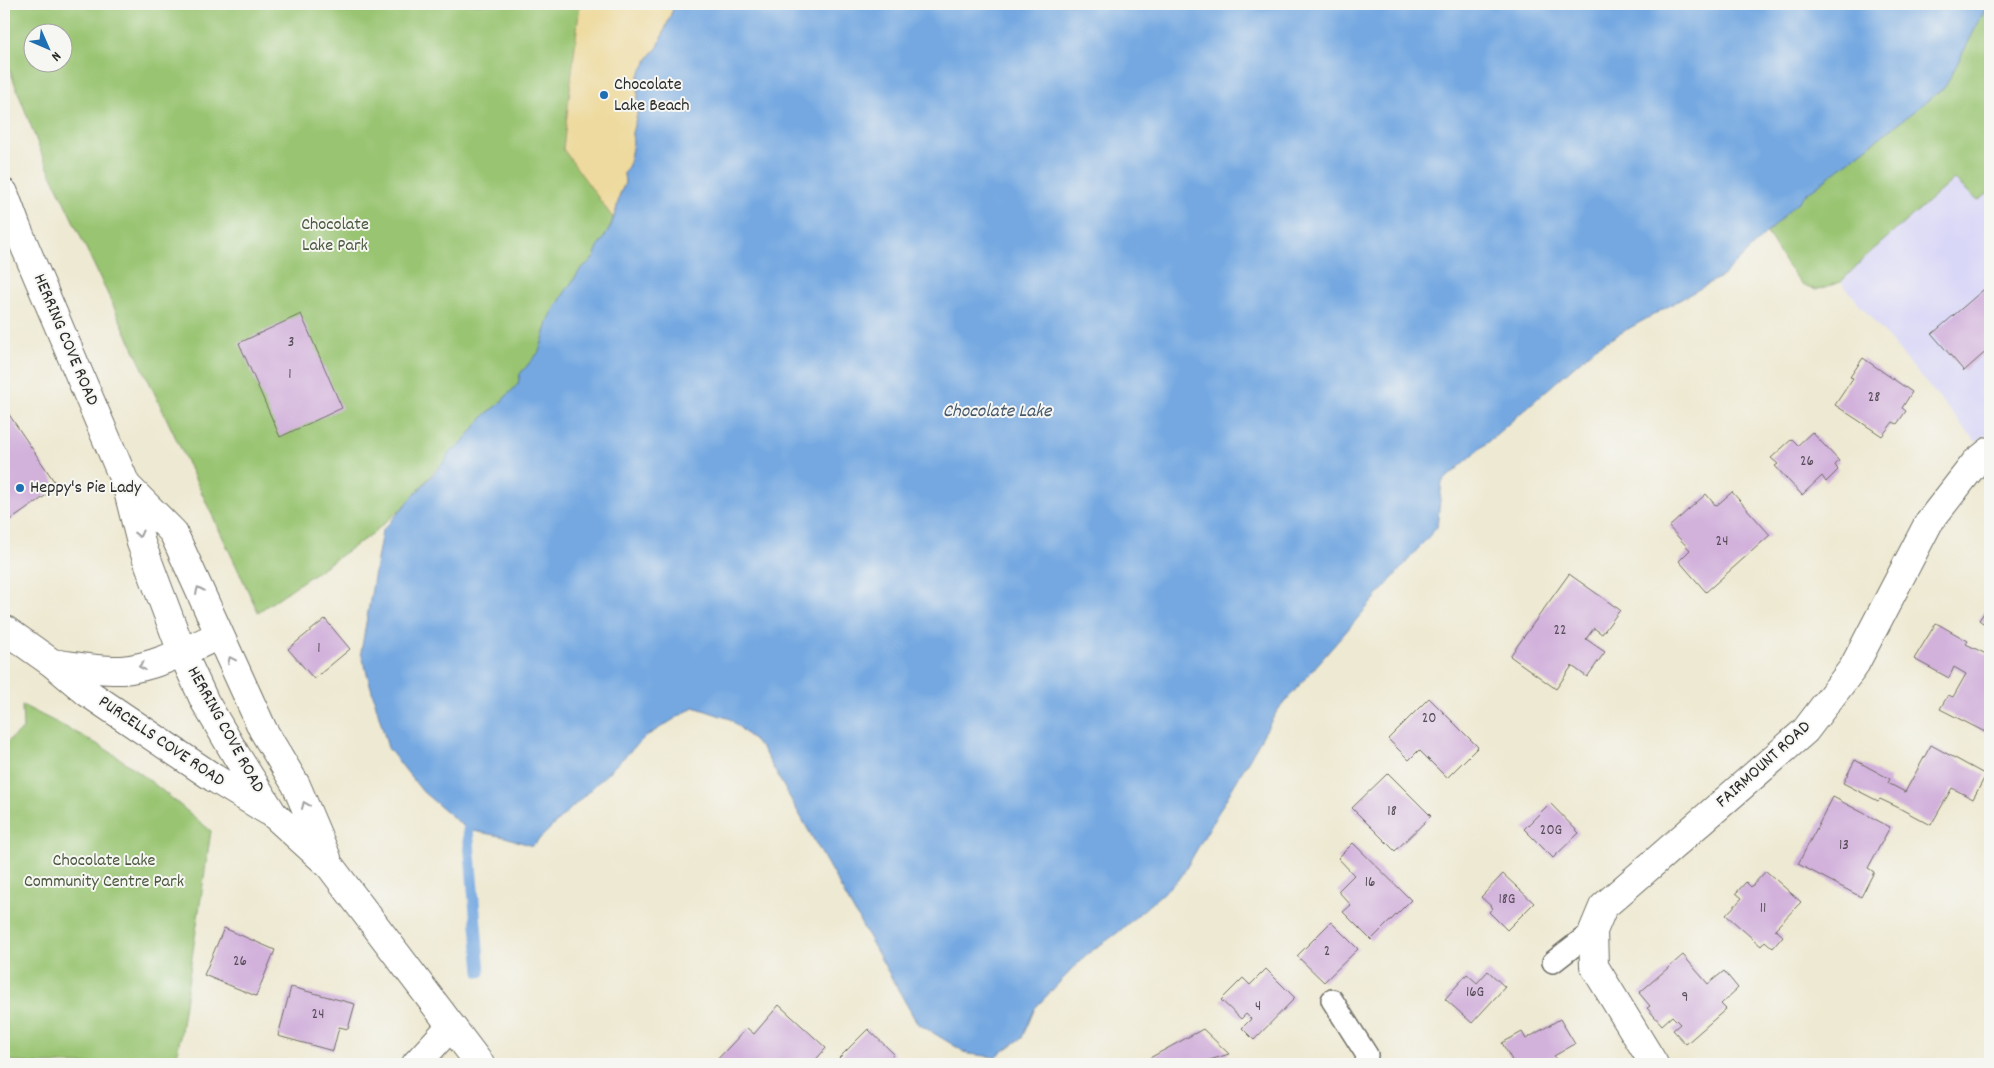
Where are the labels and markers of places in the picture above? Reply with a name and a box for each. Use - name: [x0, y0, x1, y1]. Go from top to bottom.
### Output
- place label: Chocolate Lake Beach: [614, 73, 690, 119]
- marker: Chocolate Lake Beach: [598, 89, 610, 101]
- place label: Heppy's Pie Lady: [30, 476, 142, 501]
- marker: Heppy's Pie Lady: [14, 482, 26, 494]

